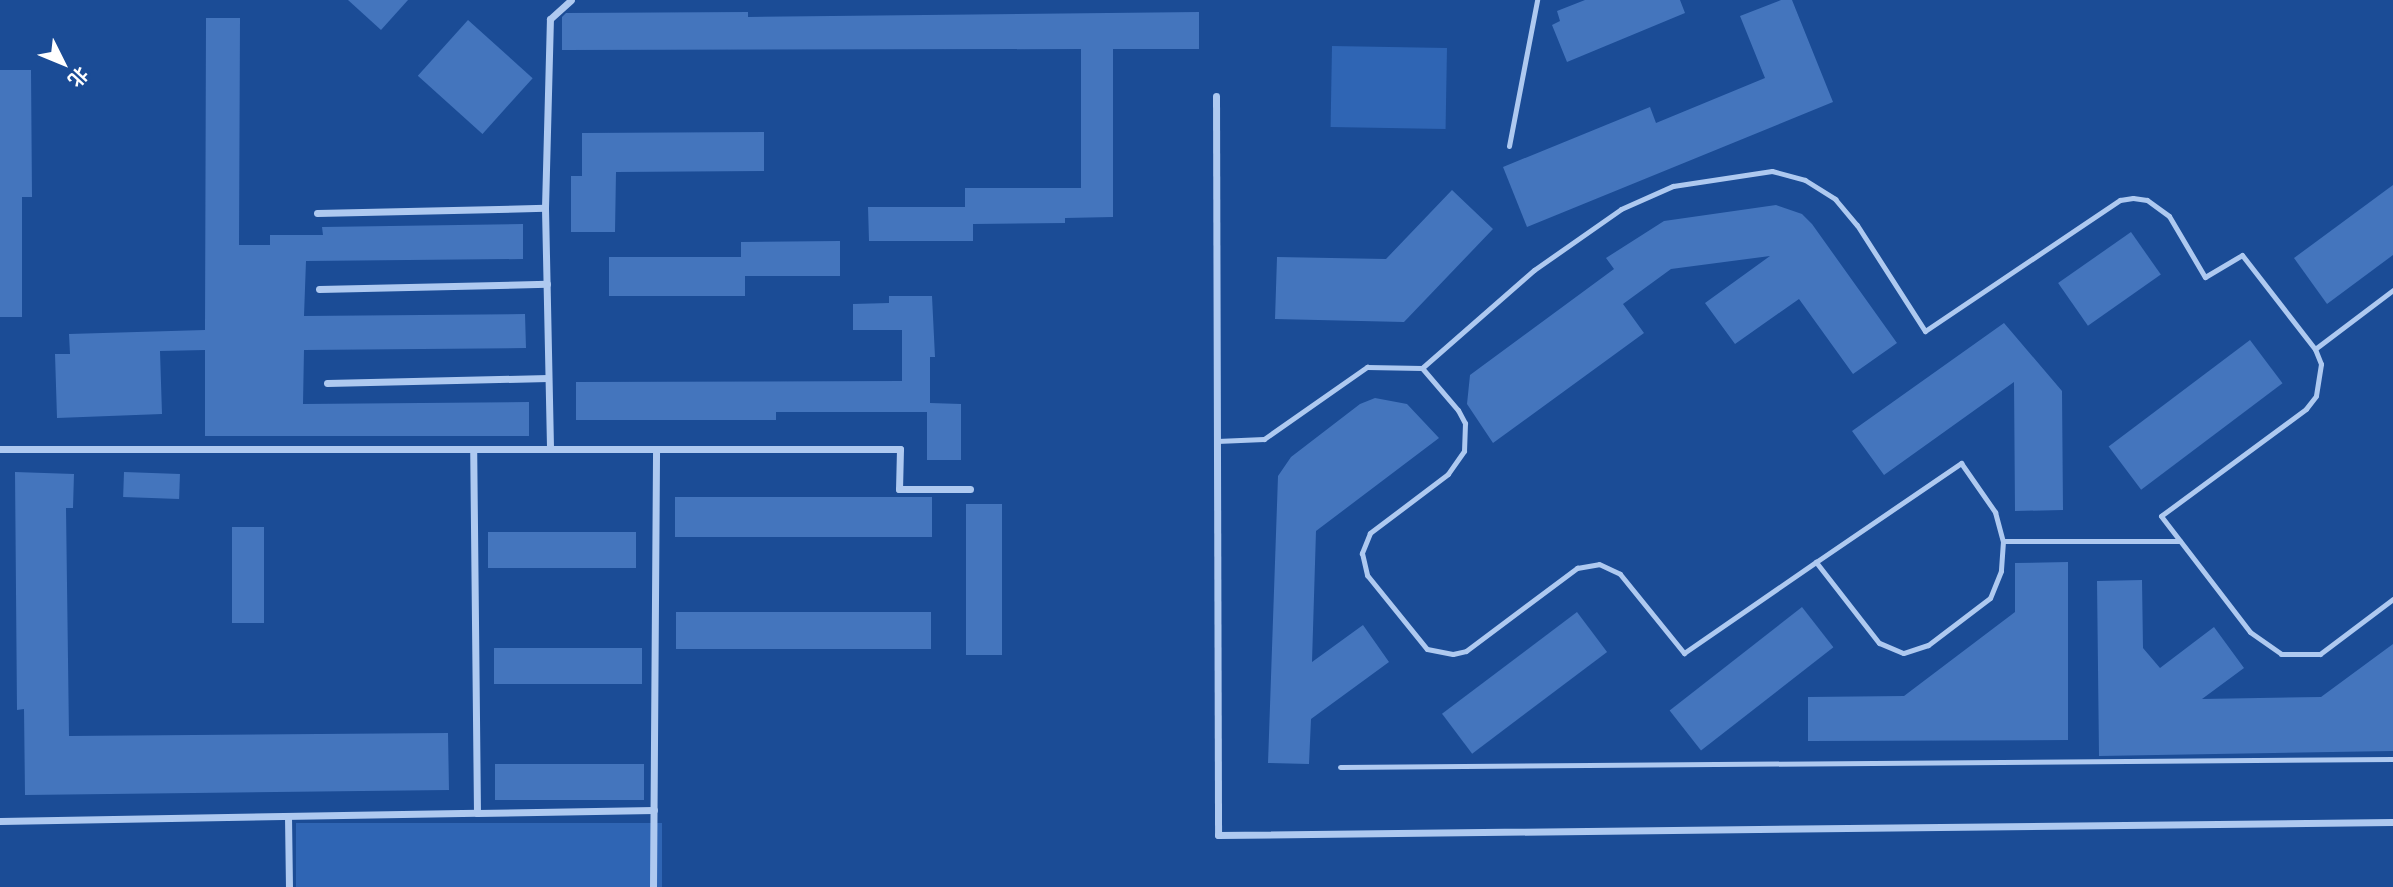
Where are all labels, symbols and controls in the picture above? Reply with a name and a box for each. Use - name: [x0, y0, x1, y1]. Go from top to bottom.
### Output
- north arrow: [28, 28, 98, 98]
- text: 北: [64, 63, 93, 92]

